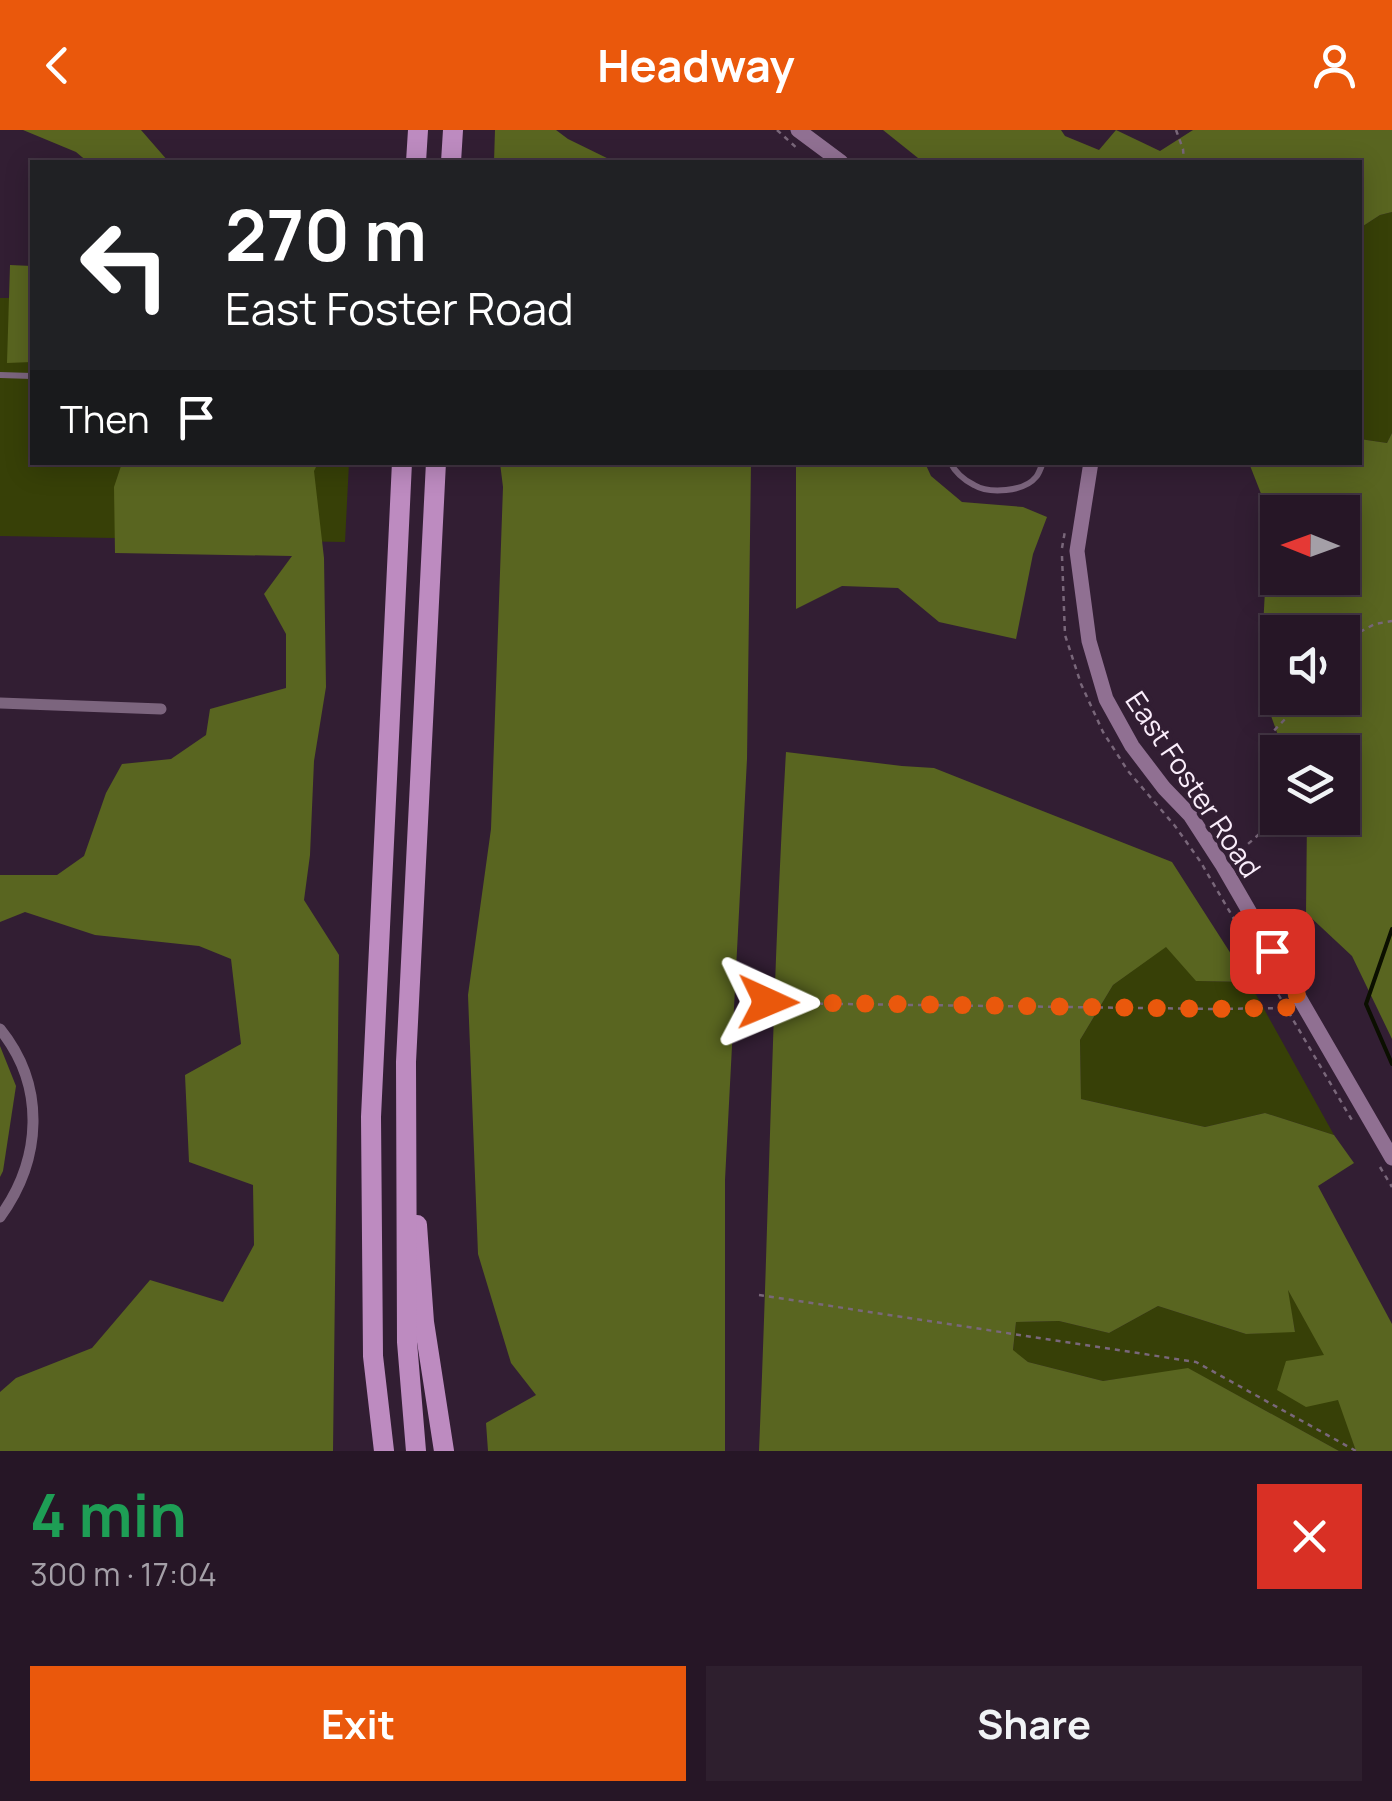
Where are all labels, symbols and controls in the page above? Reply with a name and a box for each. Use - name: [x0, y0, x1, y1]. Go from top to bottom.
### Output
- text: Headway: [597, 34, 795, 96]
- icon: back: [30, 38, 85, 93]
- icon: person: [1307, 38, 1362, 93]
- text: 270 m: [225, 186, 427, 282]
- icon: left: [60, 200, 190, 330]
- text: East Foster Road: [225, 277, 574, 339]
- icon: arrive: [169, 390, 224, 445]
- text: Then: [60, 392, 149, 444]
- north arrow: [1260, 495, 1360, 595]
- map controls: [1260, 495, 1360, 835]
- button: sound: [1260, 615, 1360, 715]
- street label: East Foster Road: [1118, 683, 1270, 885]
- button: layers: [1260, 735, 1360, 835]
- pin: [1230, 909, 1315, 994]
- icon: arrive: [1245, 924, 1300, 979]
- position arrow: [716, 950, 820, 1054]
- text: 4 min: [30, 1473, 187, 1555]
- button: close: [1257, 1484, 1362, 1589]
- text: 300 m · 17:04: [30, 1552, 217, 1596]
- button: Exit: [30, 1666, 686, 1781]
- button: Share: [706, 1666, 1362, 1781]

